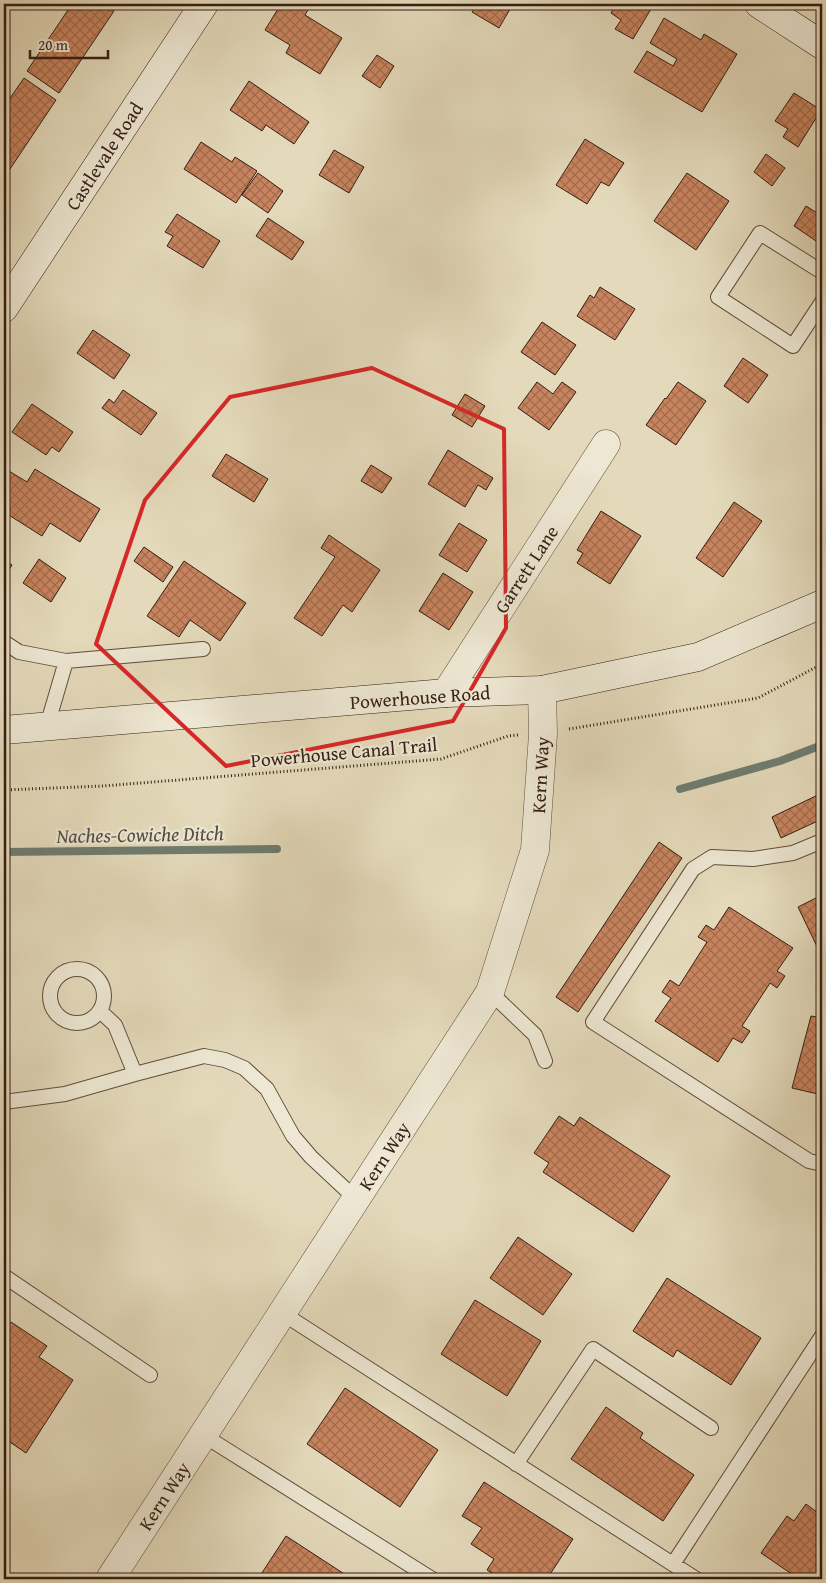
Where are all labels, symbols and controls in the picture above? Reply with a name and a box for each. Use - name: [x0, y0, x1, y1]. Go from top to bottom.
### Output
- scale bar: [30, 28, 108, 60]
- text: 20 m: [38, 34, 69, 55]
- street label: Castlevale Road: [58, 96, 150, 216]
- street label: Garrett Lane: [487, 519, 565, 619]
- street label: Powerhouse Road: [349, 678, 492, 716]
- street label: Powerhouse Canal Trail: [250, 730, 438, 774]
- street label: Kern Way: [524, 735, 556, 814]
- water label: Naches-Cowiche Ditch: [55, 818, 224, 850]
- street label: Kern Way: [351, 1116, 417, 1196]
- street label: Kern Way: [131, 1456, 197, 1536]

